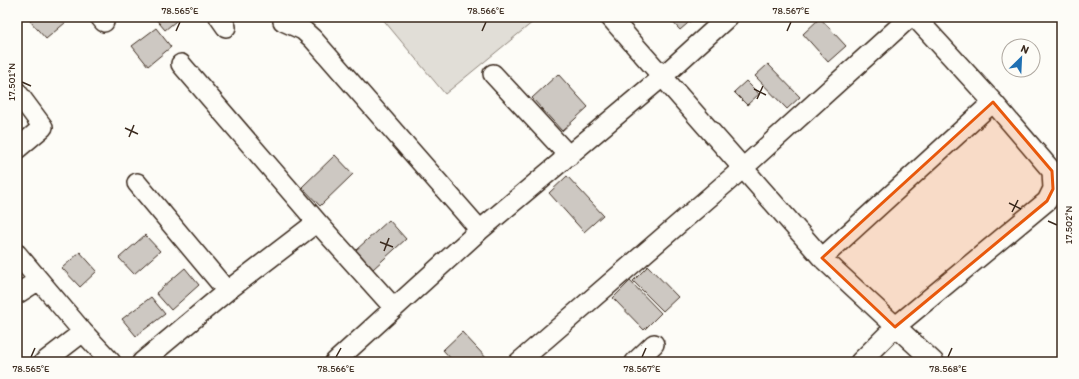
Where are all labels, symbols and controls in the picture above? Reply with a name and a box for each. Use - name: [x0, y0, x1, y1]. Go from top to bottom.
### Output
- text: 78.565°E: [161, 4, 199, 17]
- text: 78.566°E: [467, 4, 505, 17]
- text: 78.567°E: [773, 4, 810, 17]
- north arrow: [1001, 38, 1041, 78]
- text: N: [1019, 42, 1031, 57]
- text: 17.501°N: [5, 63, 18, 101]
- text: 17.502°N: [1062, 206, 1075, 244]
- text: 78.565°E: [12, 362, 50, 375]
- text: 78.566°E: [317, 362, 355, 375]
- text: 78.567°E: [624, 362, 661, 375]
- text: 78.568°E: [929, 362, 967, 375]

